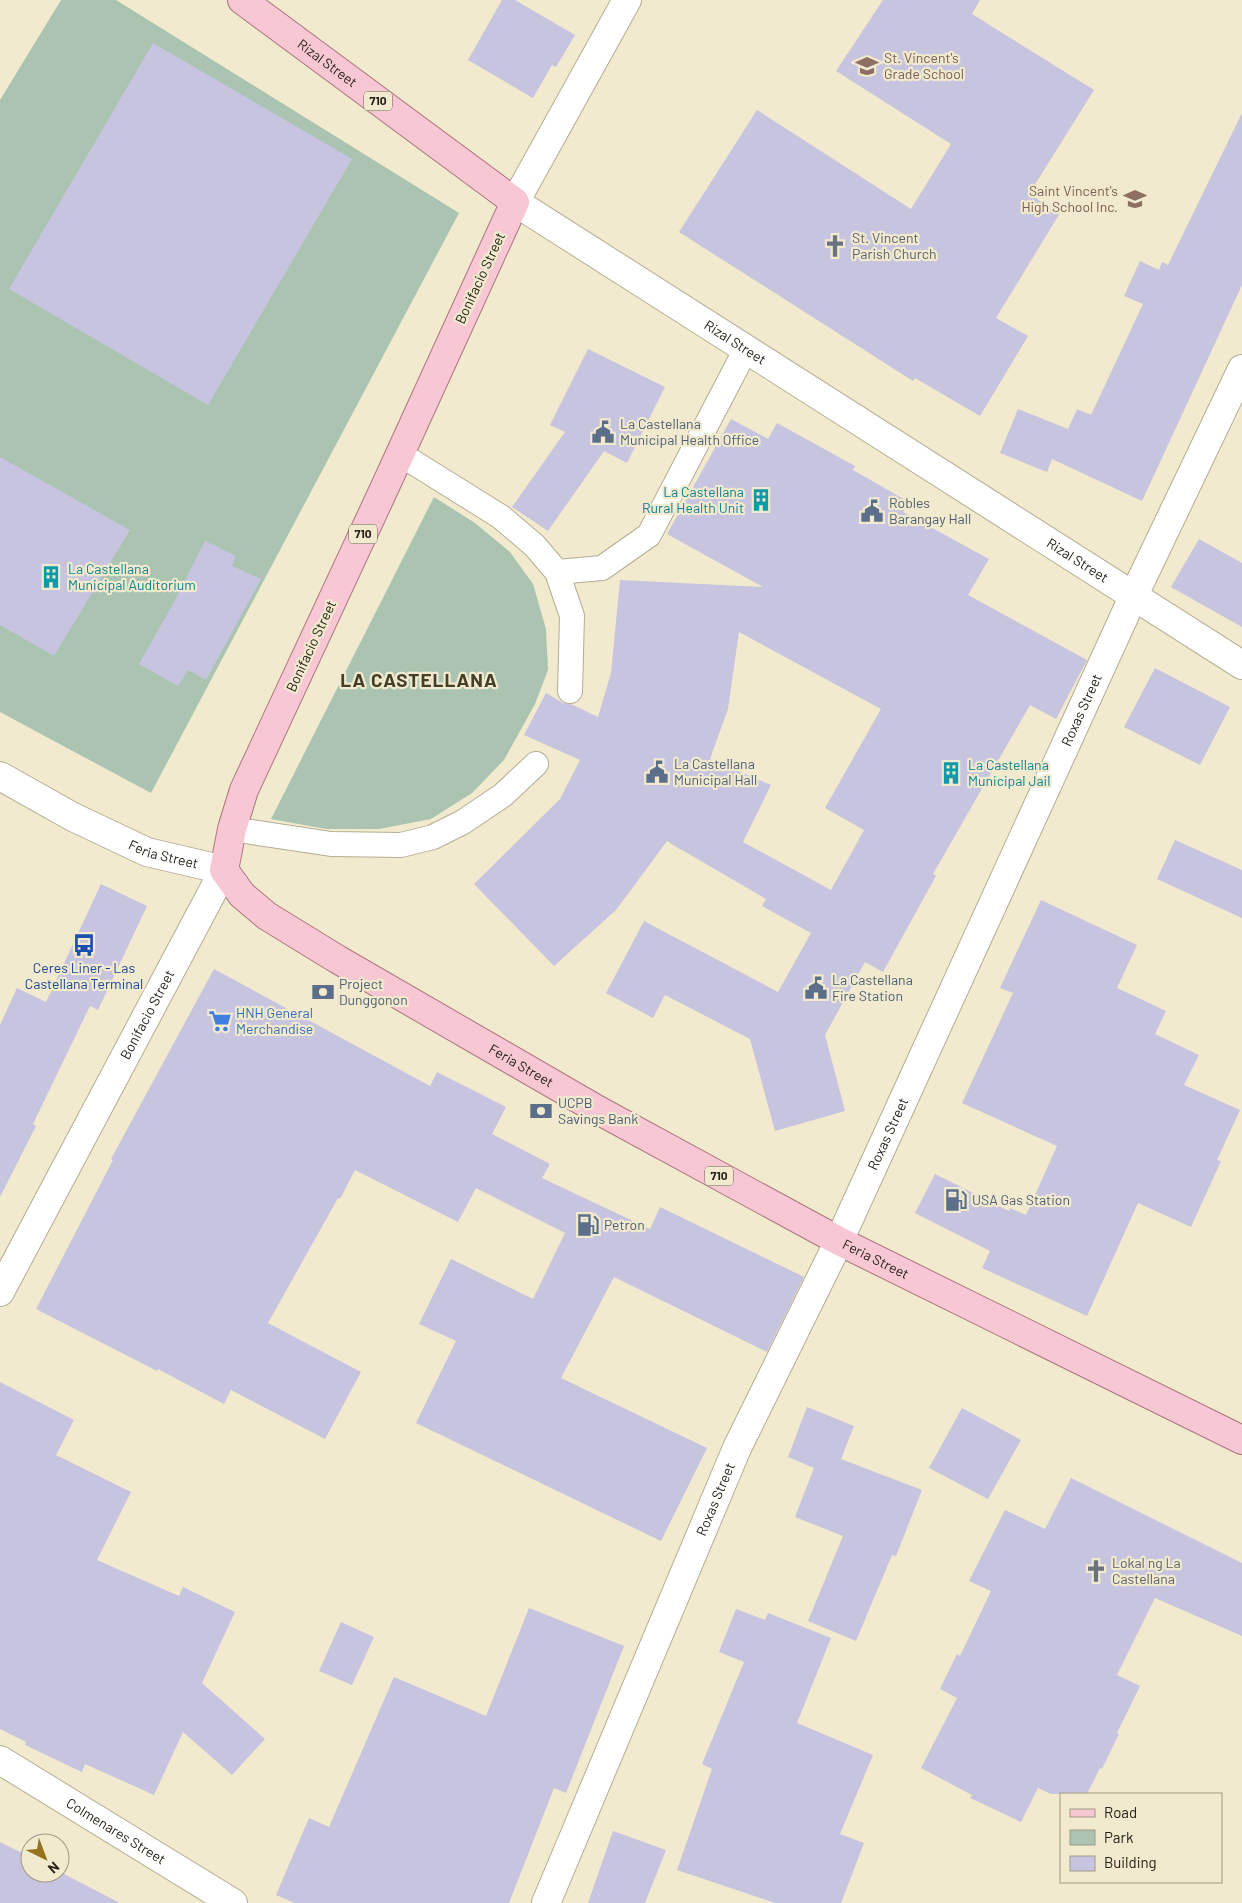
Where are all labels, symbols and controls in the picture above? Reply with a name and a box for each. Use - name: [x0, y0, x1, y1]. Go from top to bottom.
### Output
- street label: Rizal Street: [294, 35, 361, 90]
- place label: St. Vincent's Grade School: [884, 49, 964, 82]
- school or university icon: St. Vincent's Grade School: [854, 53, 880, 79]
- road number: 710: [364, 92, 392, 110]
- place label: Saint Vincent's High School Inc.: [1021, 182, 1118, 215]
- school or university icon: Saint Vincent's High School Inc.: [1122, 186, 1148, 212]
- street label: Bonifacio Street: [451, 229, 508, 326]
- place label: St. Vincent Parish Church: [852, 229, 937, 262]
- church icon: St. Vincent Parish Church: [822, 233, 848, 259]
- street label: Rizal Street: [701, 316, 769, 368]
- place label: La Castellana Municipal Health Office: [620, 415, 759, 448]
- public building icon: La Castellana Municipal Health Office: [590, 419, 616, 445]
- place label: La Castellana Rural Health Unit: [642, 483, 744, 516]
- building icon: La Castellana Rural Health Unit: [748, 487, 774, 513]
- place label: Robles Barangay Hall: [889, 494, 971, 527]
- public building icon: Robles Barangay Hall: [859, 498, 885, 524]
- road number: 710: [349, 524, 377, 544]
- street label: Rizal Street: [1044, 534, 1112, 586]
- place label: La Castellana Municipal Auditorium: [68, 560, 196, 593]
- building icon: La Castellana Municipal Auditorium: [38, 564, 64, 590]
- street label: Bonifacio Street: [282, 597, 339, 694]
- district label: LA CASTELLANA: [340, 668, 498, 691]
- street label: Roxas Street: [1057, 671, 1105, 749]
- place label: La Castellana Municipal Hall: [674, 755, 757, 788]
- place label: La Castellana Municipal Jail: [968, 756, 1050, 789]
- public building icon: La Castellana Municipal Hall: [644, 759, 670, 785]
- building icon: La Castellana Municipal Jail: [938, 760, 964, 786]
- street label: Feria Street: [126, 836, 200, 872]
- bus stop icon: Ceres Liner - Las Castellana Terminal: [71, 932, 97, 958]
- place label: Ceres Liner - Las Castellana Terminal: [25, 959, 143, 992]
- street label: Bonifacio Street: [116, 967, 178, 1062]
- place label: La Castellana Fire Station: [832, 971, 913, 1004]
- place label: Project Dunggonon: [339, 975, 408, 1008]
- public building icon: La Castellana Fire Station: [803, 975, 829, 1001]
- bank icon: Project Dunggonon: [310, 979, 336, 1005]
- place label: HNH General Merchandise: [236, 1004, 313, 1037]
- supermarket icon: HNH General Merchandise: [207, 1008, 233, 1034]
- street label: Feria Street: [486, 1040, 557, 1090]
- place label: UCPB Savings Bank: [558, 1094, 638, 1127]
- street label: Roxas Street: [864, 1095, 911, 1173]
- bank icon: UCPB Savings Bank: [528, 1098, 554, 1124]
- road number: 710: [705, 1166, 733, 1186]
- fuel station icon: USA Gas Station: [943, 1187, 969, 1213]
- place label: USA Gas Station: [972, 1191, 1070, 1208]
- fuel station icon: Petron: [575, 1212, 601, 1238]
- place label: Petron: [604, 1216, 645, 1233]
- street label: Feria Street: [840, 1235, 912, 1282]
- street label: Roxas Street: [692, 1460, 738, 1538]
- place label: Lokal ng La Castellana: [1112, 1554, 1181, 1587]
- church icon: Lokal ng La Castellana: [1083, 1558, 1109, 1584]
- legend: [1060, 1793, 1222, 1883]
- street label: Colmenares Street: [63, 1794, 169, 1868]
- text: Road: [1104, 1803, 1137, 1821]
- text: Park: [1104, 1828, 1134, 1846]
- north arrow: [20, 1833, 70, 1883]
- text: Building: [1104, 1853, 1157, 1871]
- text: N: [45, 1859, 63, 1877]

